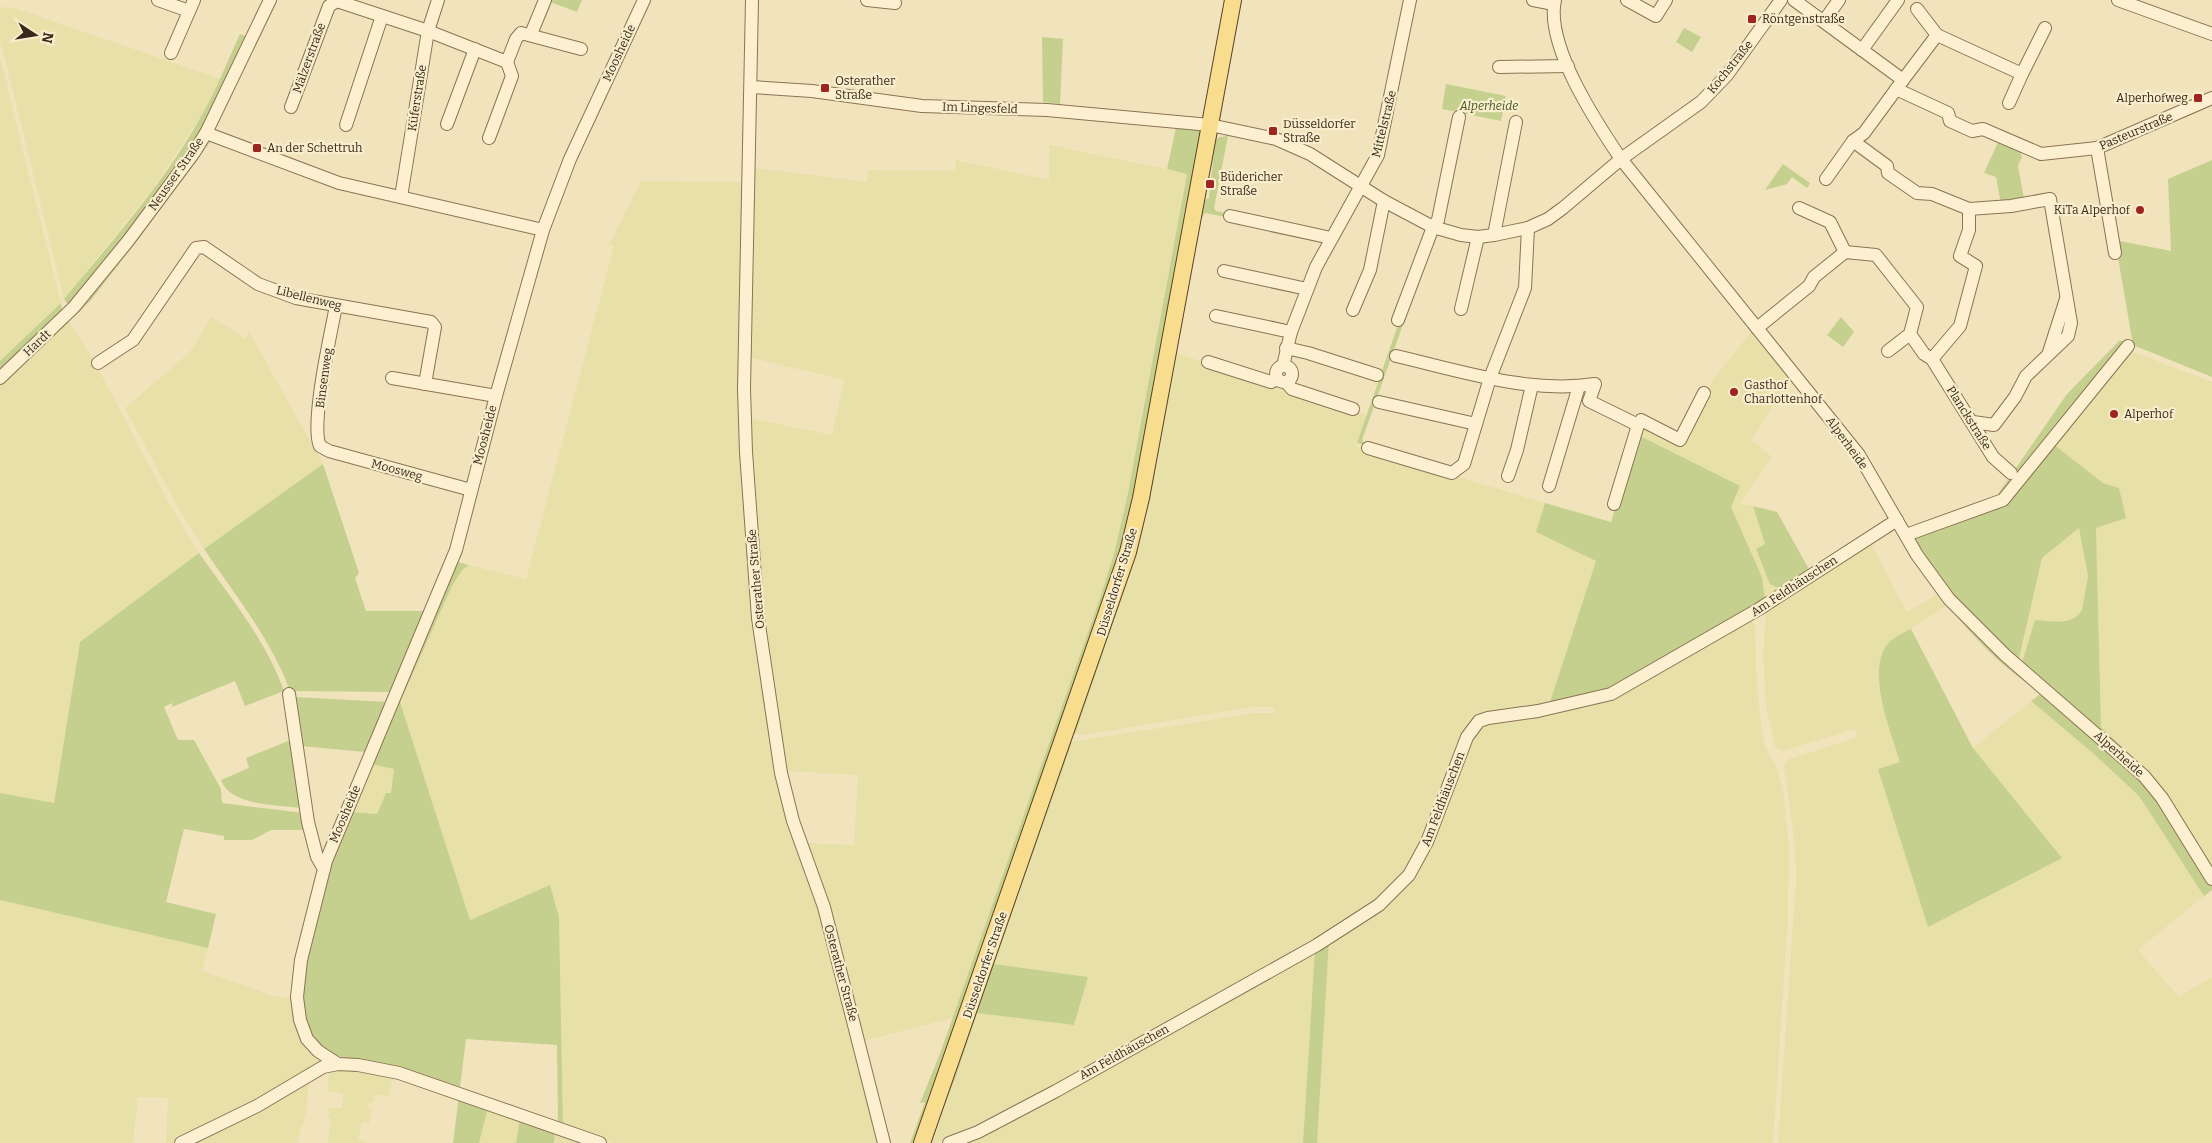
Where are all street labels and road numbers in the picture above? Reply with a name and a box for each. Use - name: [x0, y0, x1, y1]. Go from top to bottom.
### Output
- street label: Mälzerstraße: [290, 21, 328, 95]
- street label: Moosheide: [600, 22, 638, 84]
- street label: Kochstraße: [1704, 38, 1756, 96]
- street label: Küferstraße: [405, 64, 429, 132]
- street label: Mittelstraße: [1369, 89, 1399, 159]
- street label: Im Lingesfeld: [942, 100, 1018, 116]
- street label: Pasteurstraße: [2097, 109, 2175, 153]
- street label: Neusser Straße: [146, 135, 206, 213]
- street label: Libellenweg: [275, 283, 343, 313]
- street label: Hardt: [20, 326, 54, 359]
- street label: Binsenweg: [313, 347, 335, 409]
- street label: Planckstraße: [1944, 383, 1994, 453]
- street label: Moosheide: [470, 404, 500, 466]
- street label: Alperheide: [1823, 414, 1871, 472]
- street label: Moosweg: [370, 456, 424, 484]
- street label: Düsseldorfer Straße: [1094, 526, 1140, 638]
- street label: Osterather Straße: [745, 529, 767, 629]
- street label: Am Feldhäuschen: [1748, 553, 1840, 619]
- street label: Alperheide: [2091, 728, 2147, 780]
- street label: Am Feldhäuschen: [1419, 749, 1468, 848]
- street label: Moosheide: [327, 783, 363, 845]
- street label: Düsseldorfer Straße: [960, 910, 1010, 1020]
- street label: Osterather Straße: [821, 923, 861, 1023]
- street label: Am Feldhäuschen: [1077, 1021, 1172, 1082]

